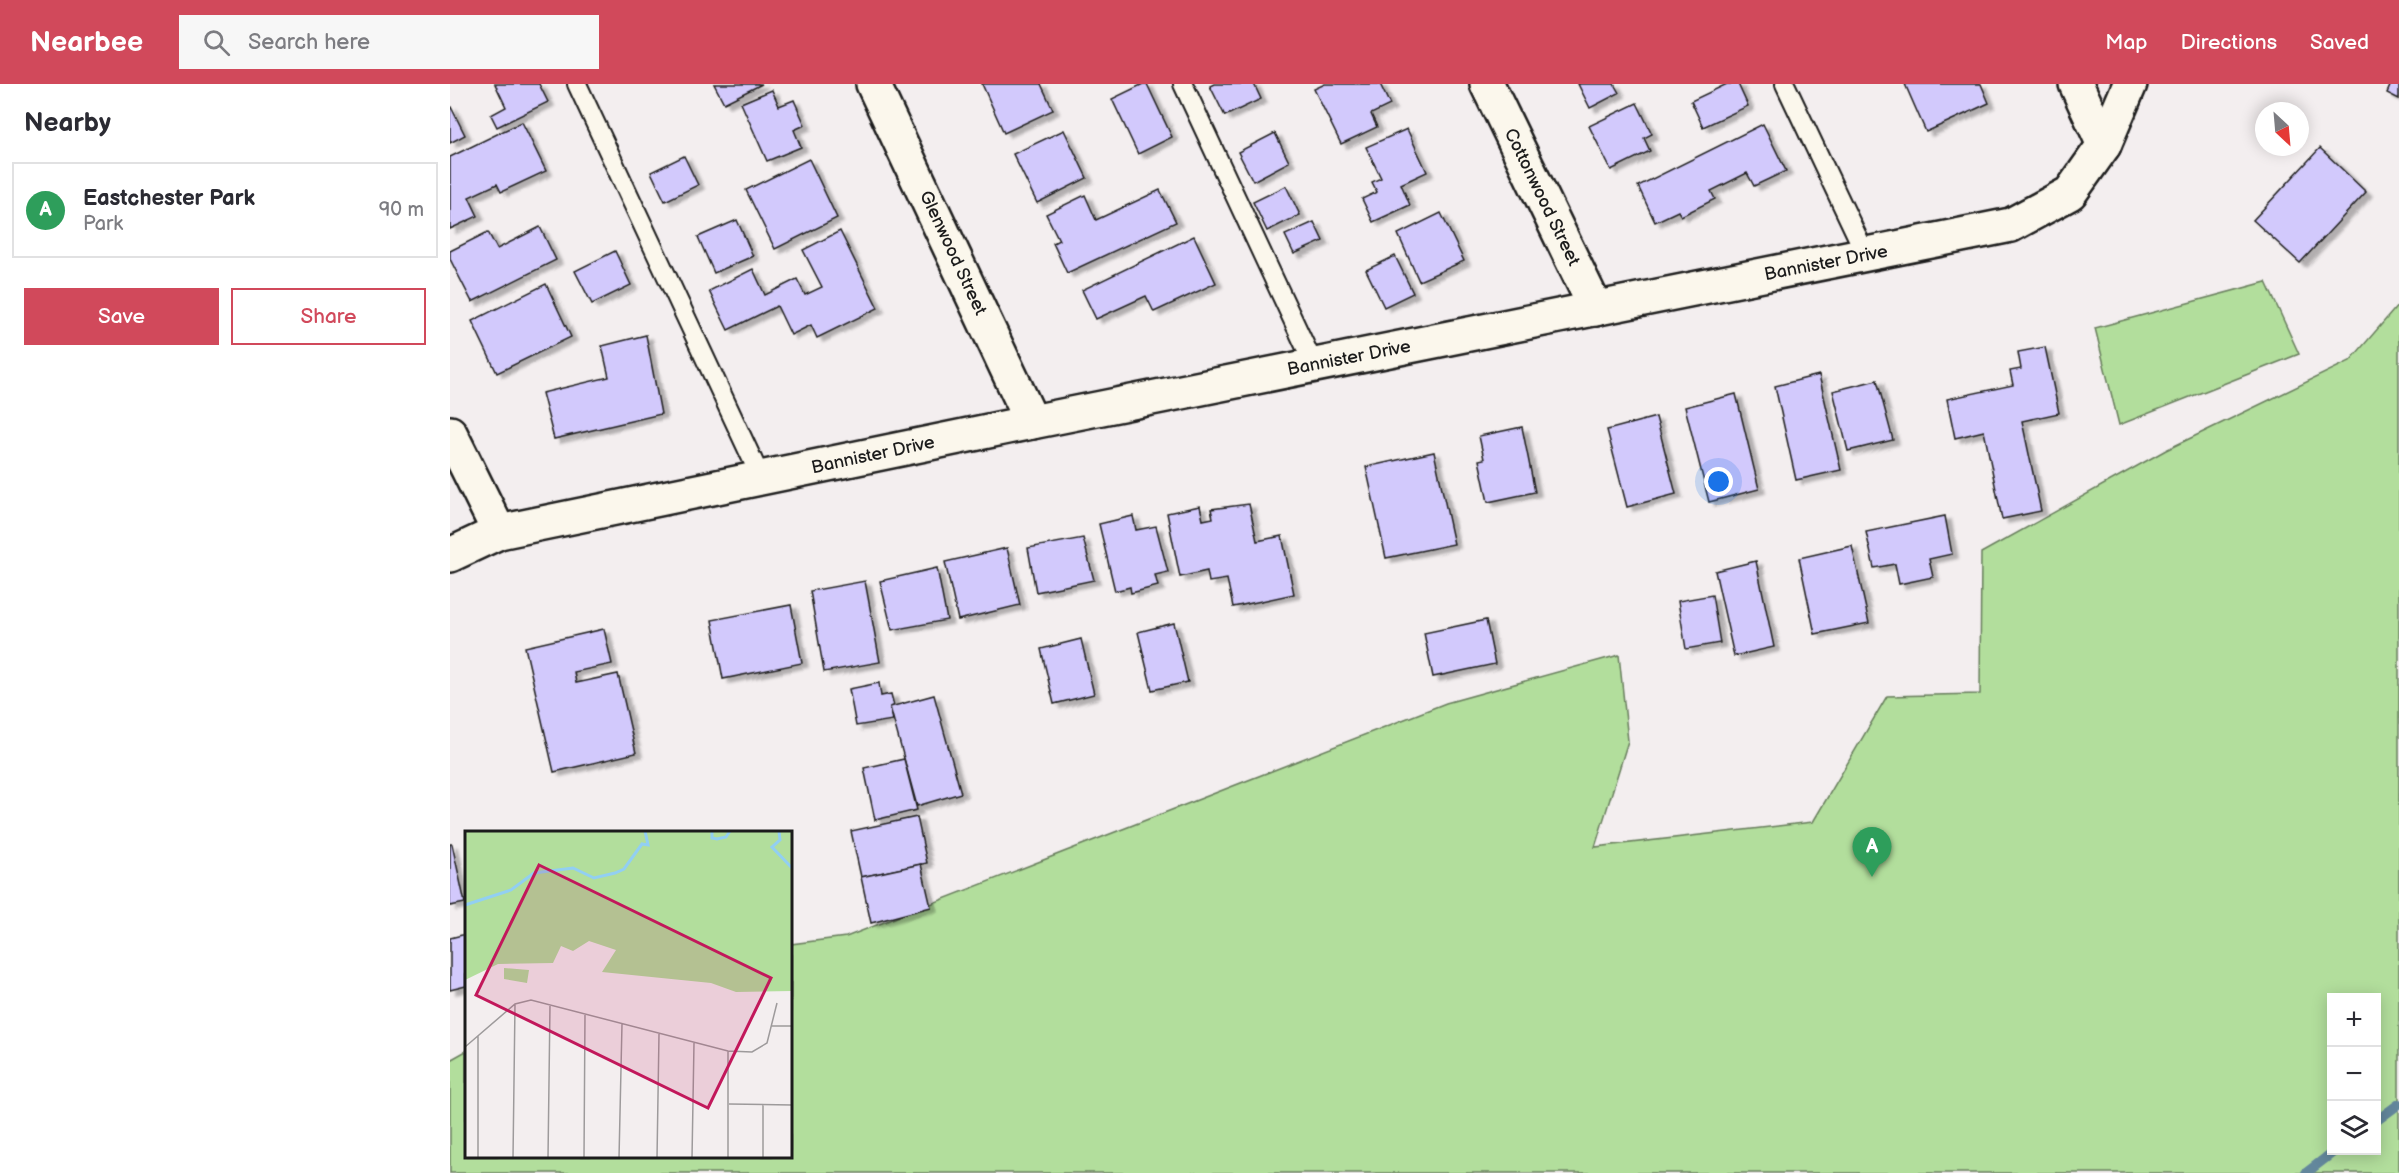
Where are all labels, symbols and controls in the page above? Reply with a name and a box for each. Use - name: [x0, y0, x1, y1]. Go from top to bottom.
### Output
- search box: [179, 15, 599, 69]
- text: Nearbee: [30, 26, 143, 59]
- icon: search: [200, 26, 233, 59]
- text: Search here: [248, 29, 370, 56]
- text: Map: [2105, 30, 2148, 55]
- text: Directions: [2181, 30, 2277, 55]
- text: Saved: [2310, 30, 2369, 55]
- north arrow: [2255, 102, 2309, 156]
- text: Nearby: [24, 108, 111, 139]
- street label: Cottonwood Street: [1500, 125, 1585, 270]
- text: Eastchester Park: [83, 185, 255, 212]
- street label: Glenwood Street: [915, 188, 991, 319]
- text: A: [39, 198, 52, 222]
- text: 90 m: [379, 198, 424, 222]
- text: Park: [83, 212, 123, 236]
- street label: Bannister Drive: [1763, 241, 1890, 285]
- button: Save: [24, 288, 219, 345]
- button: Share: [231, 288, 426, 345]
- street label: Bannister Drive: [1286, 336, 1413, 380]
- street label: Bannister Drive: [810, 432, 937, 478]
- your location: [1704, 467, 1733, 496]
- pin: A: [1852, 828, 1892, 877]
- inset map: [465, 831, 792, 1158]
- map controls: [2327, 993, 2381, 1155]
- button: +: [2327, 993, 2381, 1047]
- button: −: [2327, 1047, 2381, 1101]
- button: layers: [2327, 1101, 2381, 1155]

